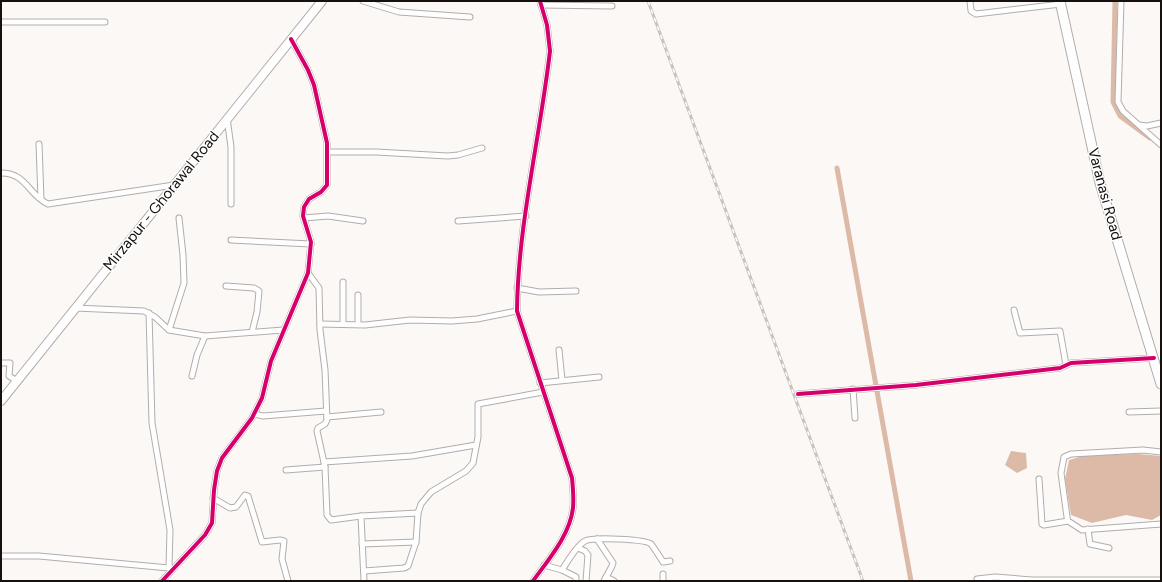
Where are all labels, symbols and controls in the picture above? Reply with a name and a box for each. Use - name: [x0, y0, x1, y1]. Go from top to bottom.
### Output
- street label: Mirzapur - Ghorawal Road: [99, 128, 223, 274]
- street label: Varanasi Road: [1084, 146, 1126, 242]

